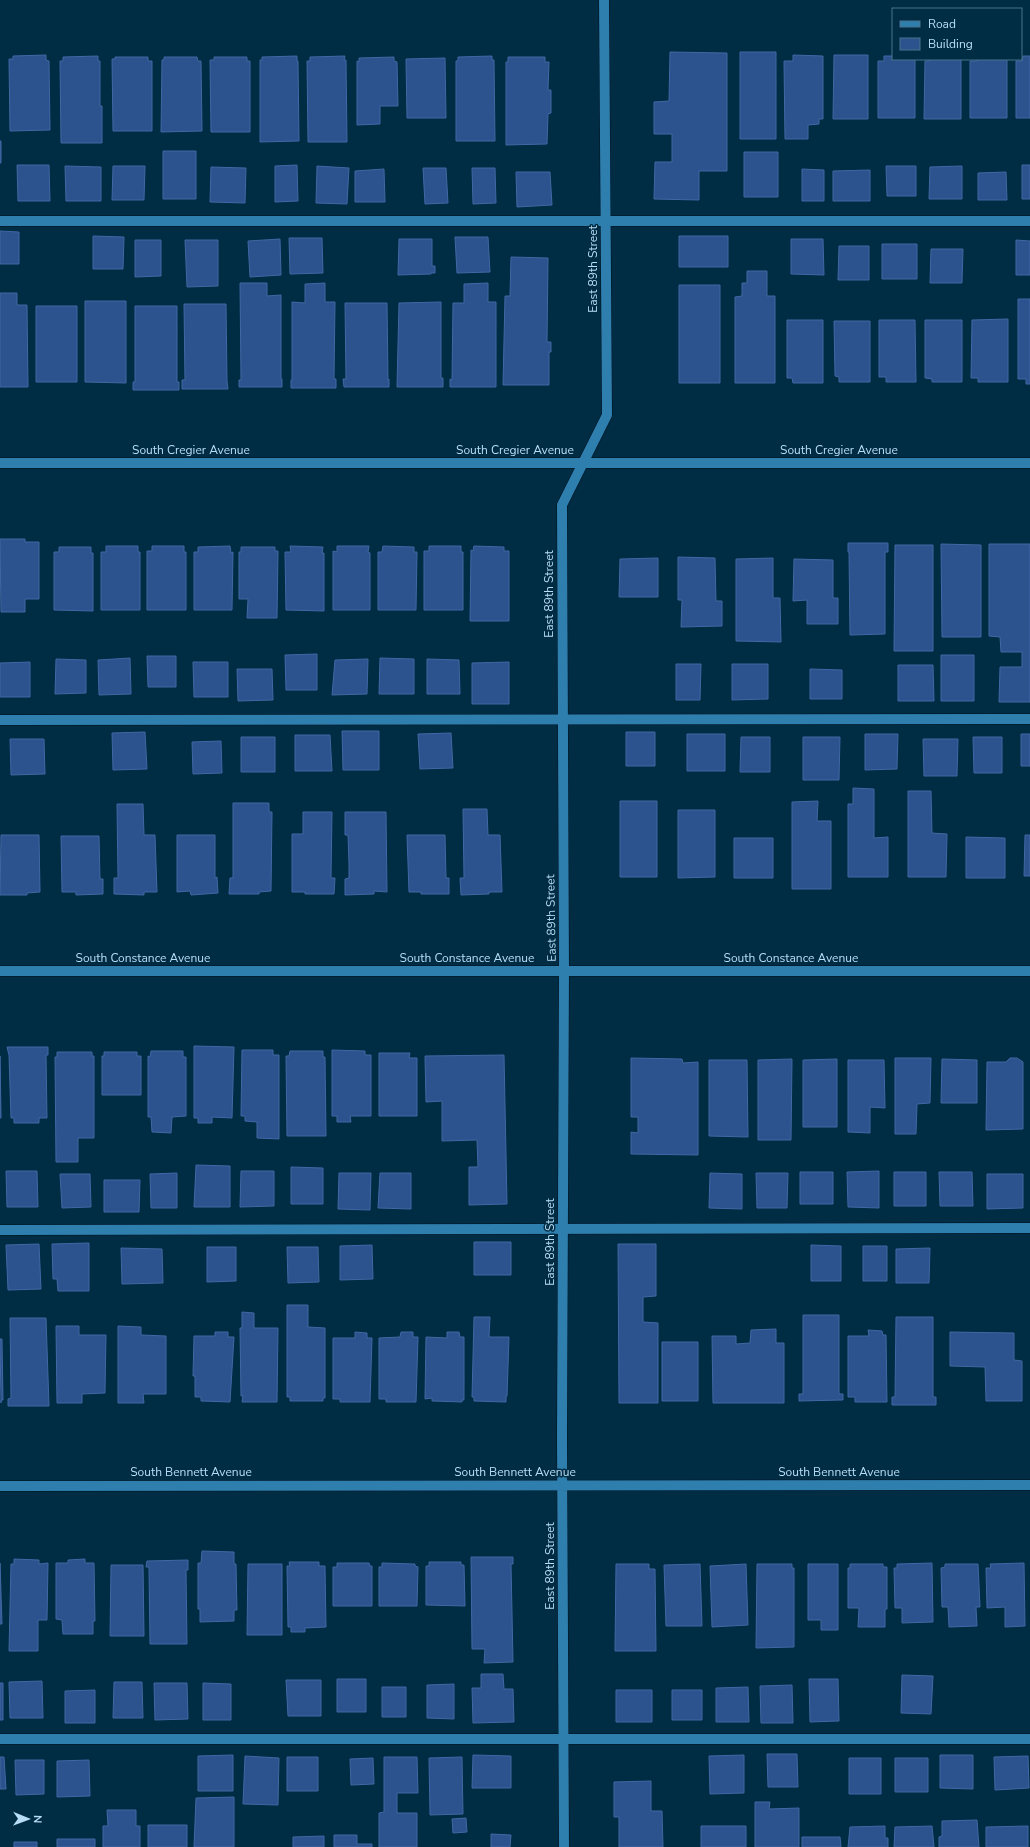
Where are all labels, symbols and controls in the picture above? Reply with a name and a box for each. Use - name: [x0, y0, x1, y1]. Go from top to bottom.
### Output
- legend: [892, 8, 1022, 60]
- text: Road: [928, 16, 956, 32]
- text: Building: [928, 36, 973, 52]
- street label: East 89th Street: [585, 224, 601, 313]
- street label: South Cregier Avenue: [132, 442, 250, 458]
- street label: South Cregier Avenue: [456, 442, 574, 458]
- street label: South Cregier Avenue: [780, 442, 898, 458]
- street label: East 89th Street: [541, 549, 557, 638]
- street label: East 89th Street: [542, 873, 560, 962]
- street label: South Constance Avenue: [76, 950, 210, 966]
- street label: South Constance Avenue: [400, 950, 534, 966]
- street label: South Constance Avenue: [724, 950, 858, 966]
- street label: East 89th Street: [542, 1197, 558, 1286]
- street label: South Bennett Avenue: [130, 1464, 252, 1480]
- street label: South Bennett Avenue: [454, 1464, 576, 1480]
- street label: South Bennett Avenue: [778, 1464, 900, 1480]
- street label: East 89th Street: [542, 1521, 558, 1610]
- north arrow: [8, 1799, 48, 1839]
- text: N: [30, 1815, 45, 1823]

